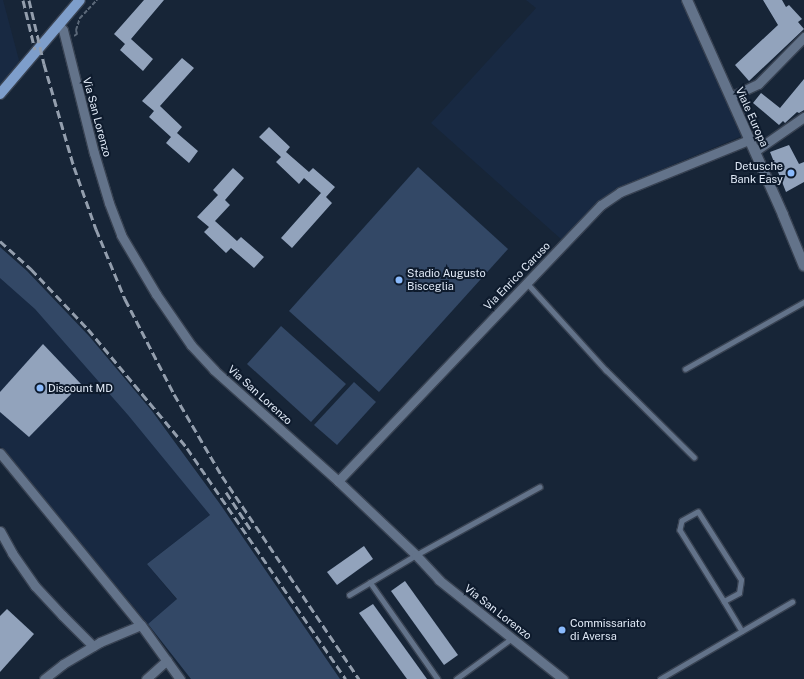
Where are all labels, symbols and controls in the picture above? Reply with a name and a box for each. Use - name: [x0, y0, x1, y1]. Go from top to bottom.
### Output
- street label: Via San Lorenzo: [80, 76, 114, 158]
- street label: Viale Europa: [733, 85, 771, 149]
- place label: Detusche Bank Easy: [730, 160, 783, 186]
- marker: Detusche Bank Easy: [786, 168, 796, 178]
- street label: Via Enrico Caruso: [481, 239, 553, 313]
- place label: Stadio Augusto Bisceglia: [407, 267, 486, 293]
- marker: Stadio Augusto Bisceglia: [394, 275, 404, 285]
- street label: Via San Lorenzo: [225, 363, 295, 427]
- place label: Discount MD: [48, 381, 113, 395]
- marker: Discount MD: [35, 383, 45, 393]
- street label: Via San Lorenzo: [462, 582, 534, 642]
- place label: Commissariato di Aversa: [570, 617, 646, 643]
- marker: Commissariato di Aversa: [557, 625, 567, 635]

